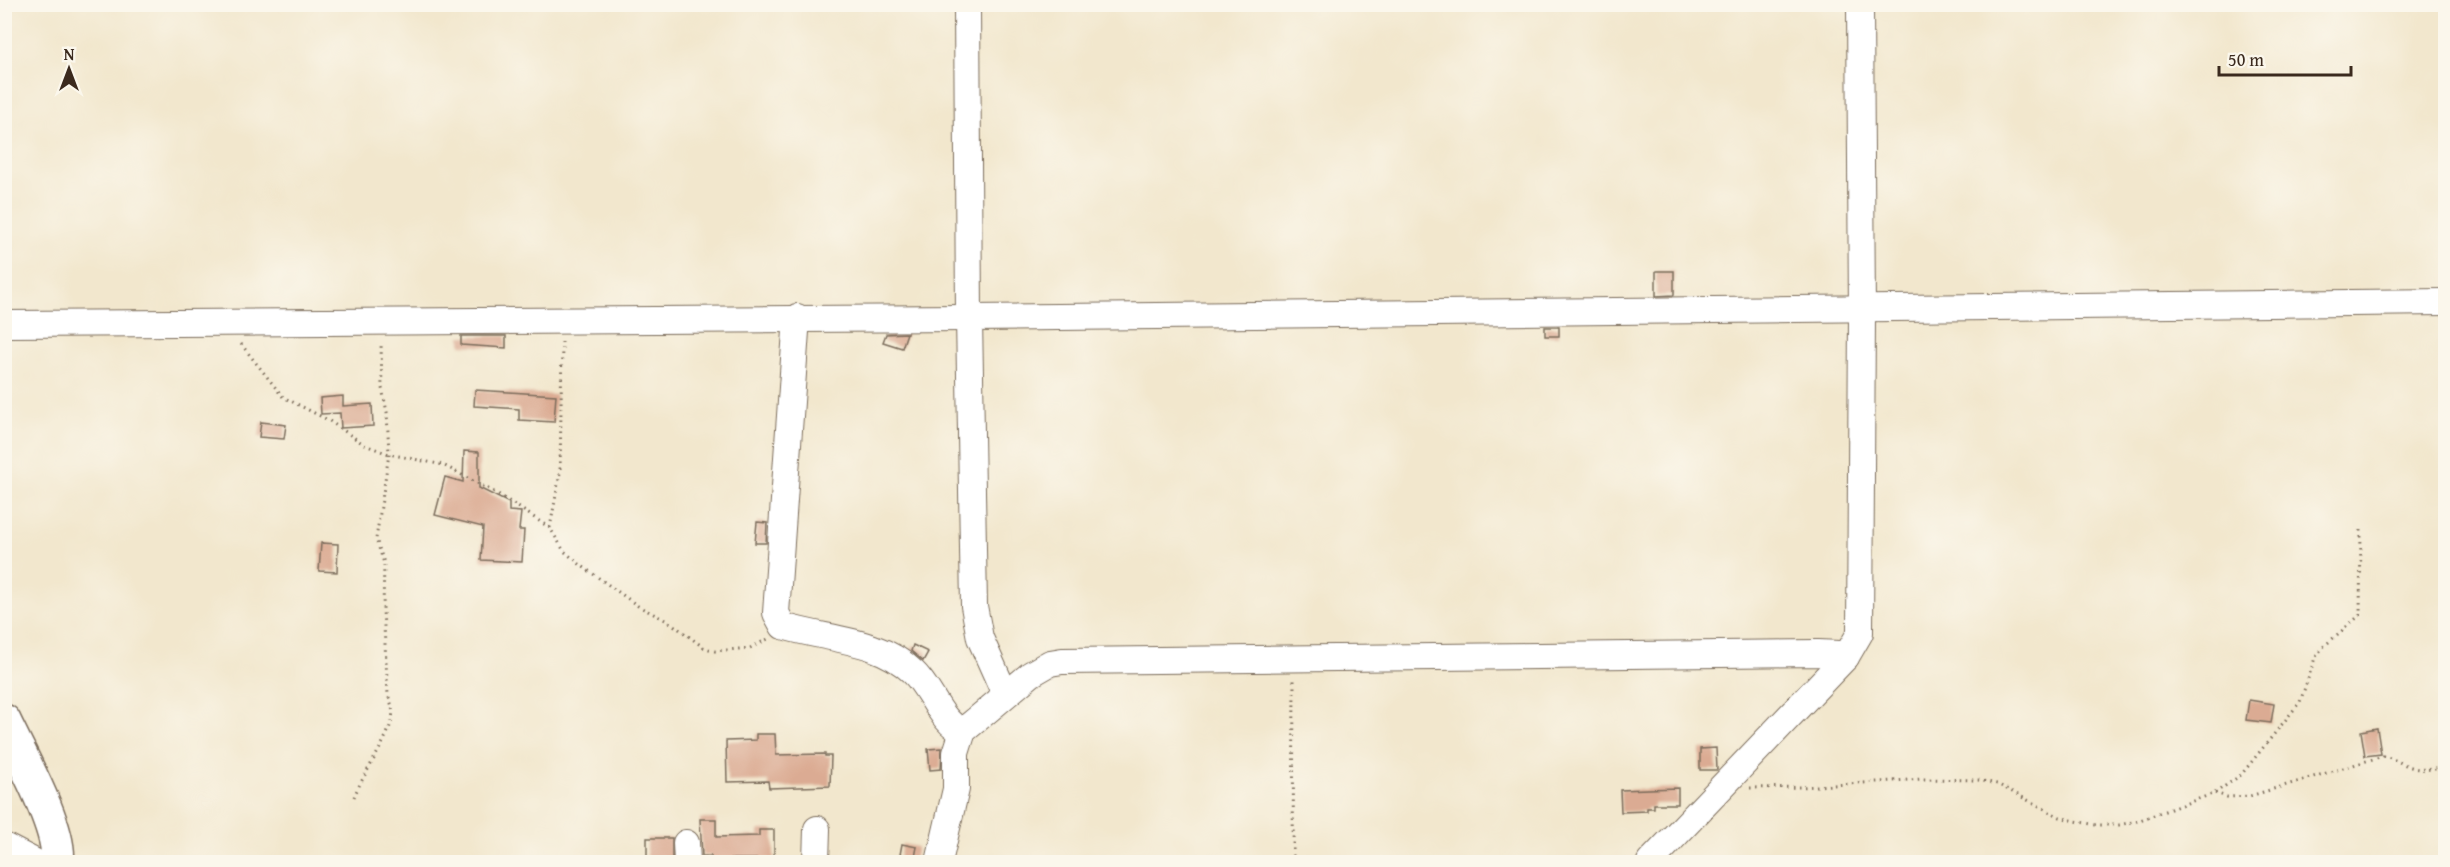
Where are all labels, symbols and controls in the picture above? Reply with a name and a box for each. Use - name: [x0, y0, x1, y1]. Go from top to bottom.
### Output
- north arrow: [39, 39, 99, 99]
- scale bar: [2219, 39, 2351, 77]
- text: N: [64, 42, 75, 66]
- text: 50 m: [2228, 46, 2264, 73]

